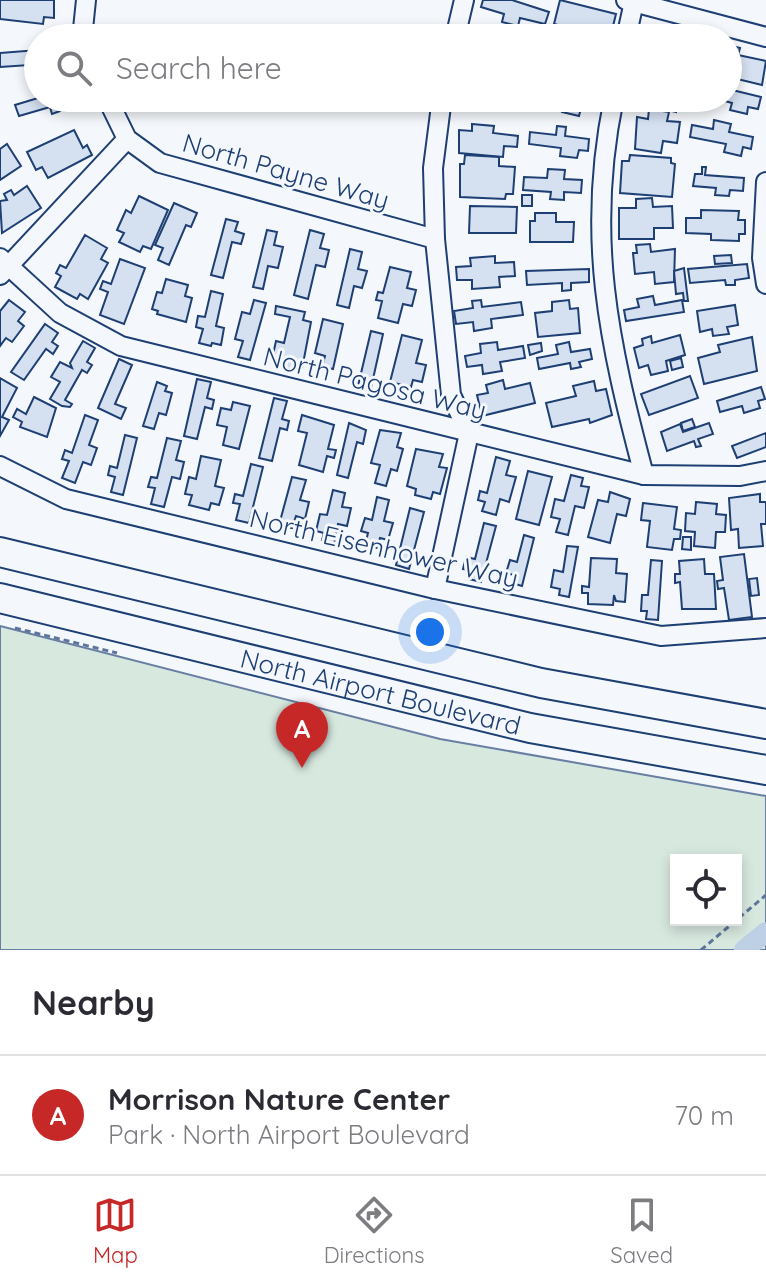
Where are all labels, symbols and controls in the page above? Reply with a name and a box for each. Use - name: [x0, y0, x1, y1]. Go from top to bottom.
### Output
- search box: [24, 24, 742, 112]
- icon: search: [52, 46, 96, 90]
- text: Search here: [116, 49, 282, 87]
- street label: North Payne Way: [179, 126, 393, 216]
- street label: North Pagosa Way: [260, 339, 490, 427]
- street label: North Eisenhower Way: [246, 501, 522, 595]
- your location: [410, 612, 450, 652]
- street label: North Airport Boulevard: [238, 642, 524, 742]
- pin: A: [276, 702, 328, 768]
- map controls: [670, 854, 742, 926]
- button: locate: [670, 854, 742, 926]
- text: Nearby: [32, 981, 155, 1024]
- text: Morrison Nature Center: [108, 1080, 450, 1118]
- text: A: [50, 1099, 66, 1132]
- text: 70 m: [674, 1099, 734, 1132]
- text: Park · North Airport Boulevard: [108, 1118, 470, 1151]
- tab: Map: [93, 1193, 138, 1269]
- tab: Directions: [324, 1193, 424, 1269]
- tab: Saved: [610, 1193, 673, 1269]

